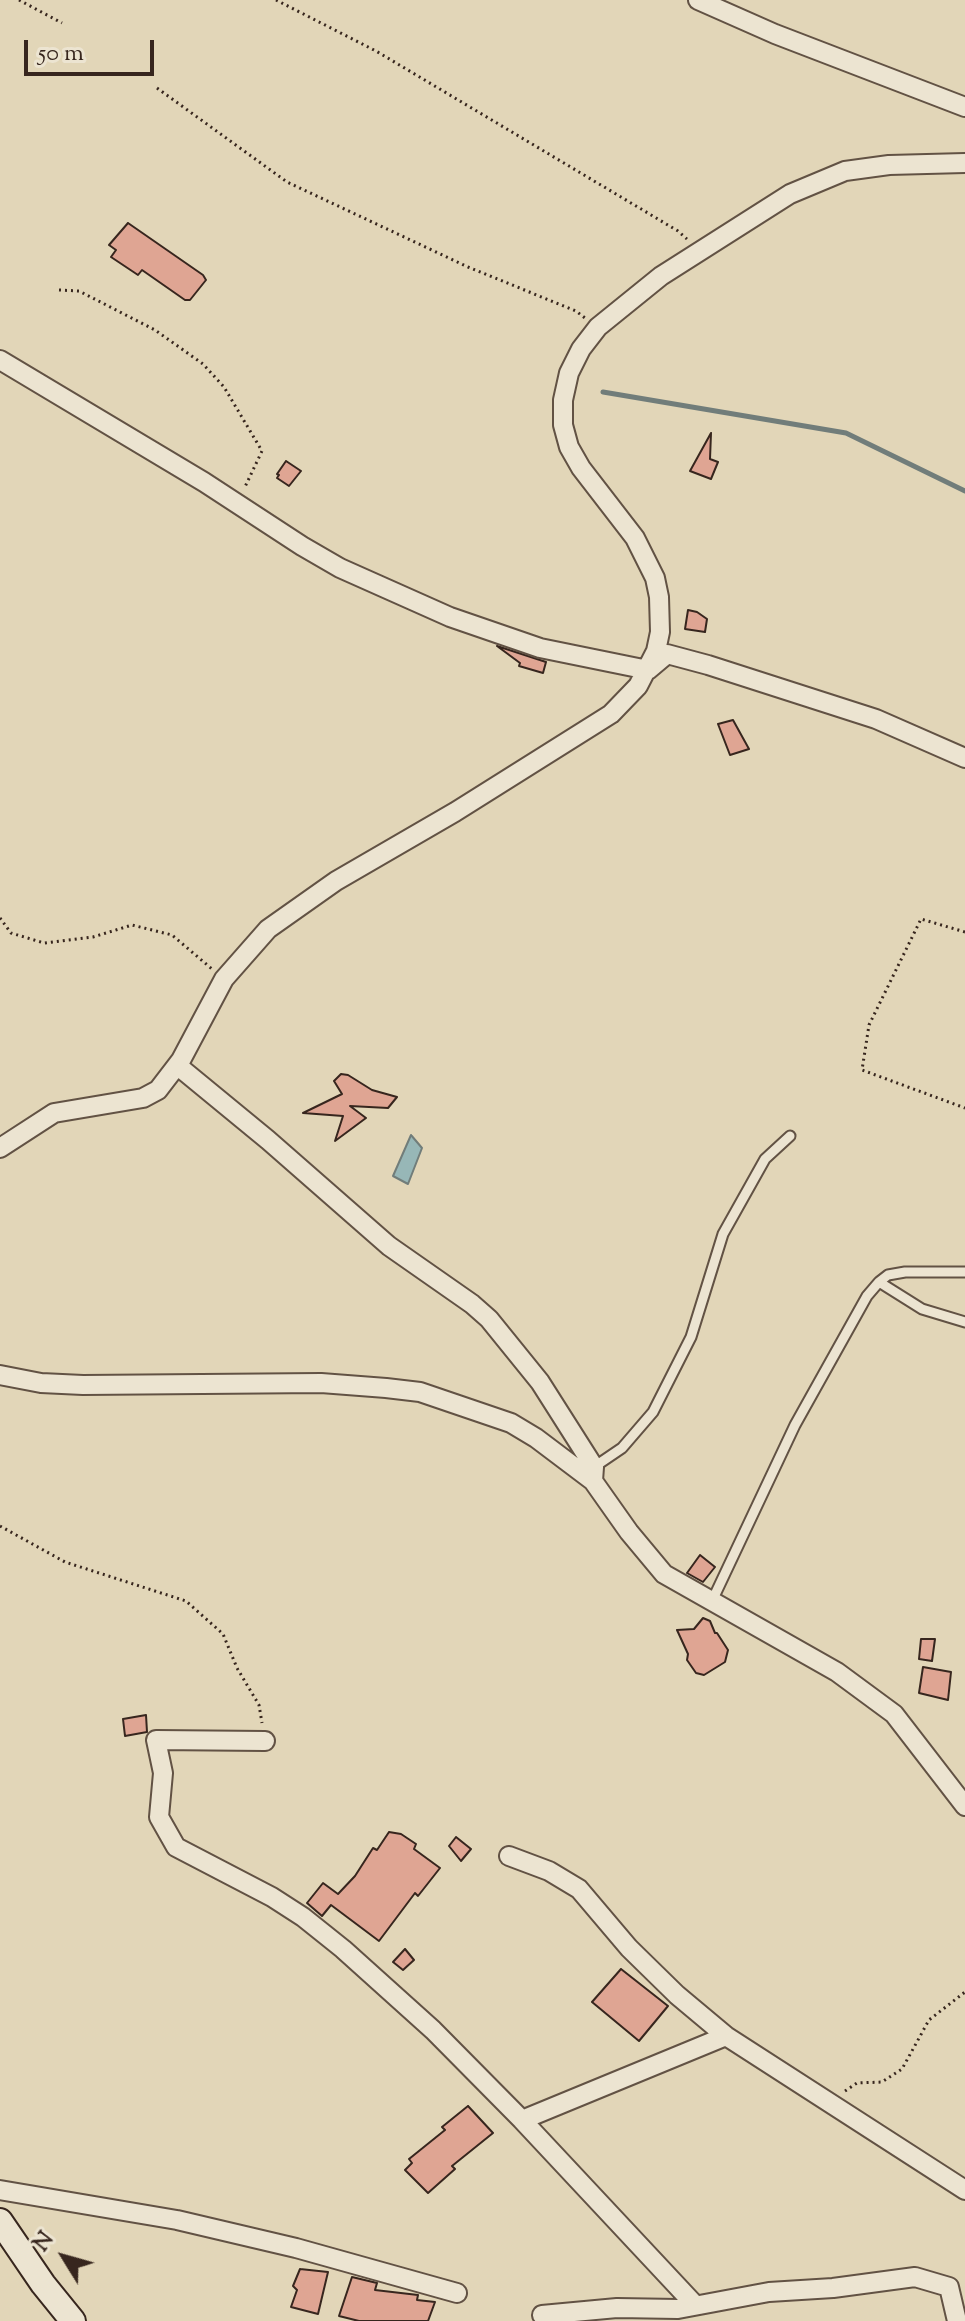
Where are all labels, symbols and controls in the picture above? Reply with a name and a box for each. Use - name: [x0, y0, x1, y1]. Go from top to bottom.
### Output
- scale bar: [28, 24, 158, 74]
- text: 50 m: [38, 37, 84, 71]
- north arrow: [24, 2217, 104, 2297]
- text: N: [27, 2226, 63, 2259]

